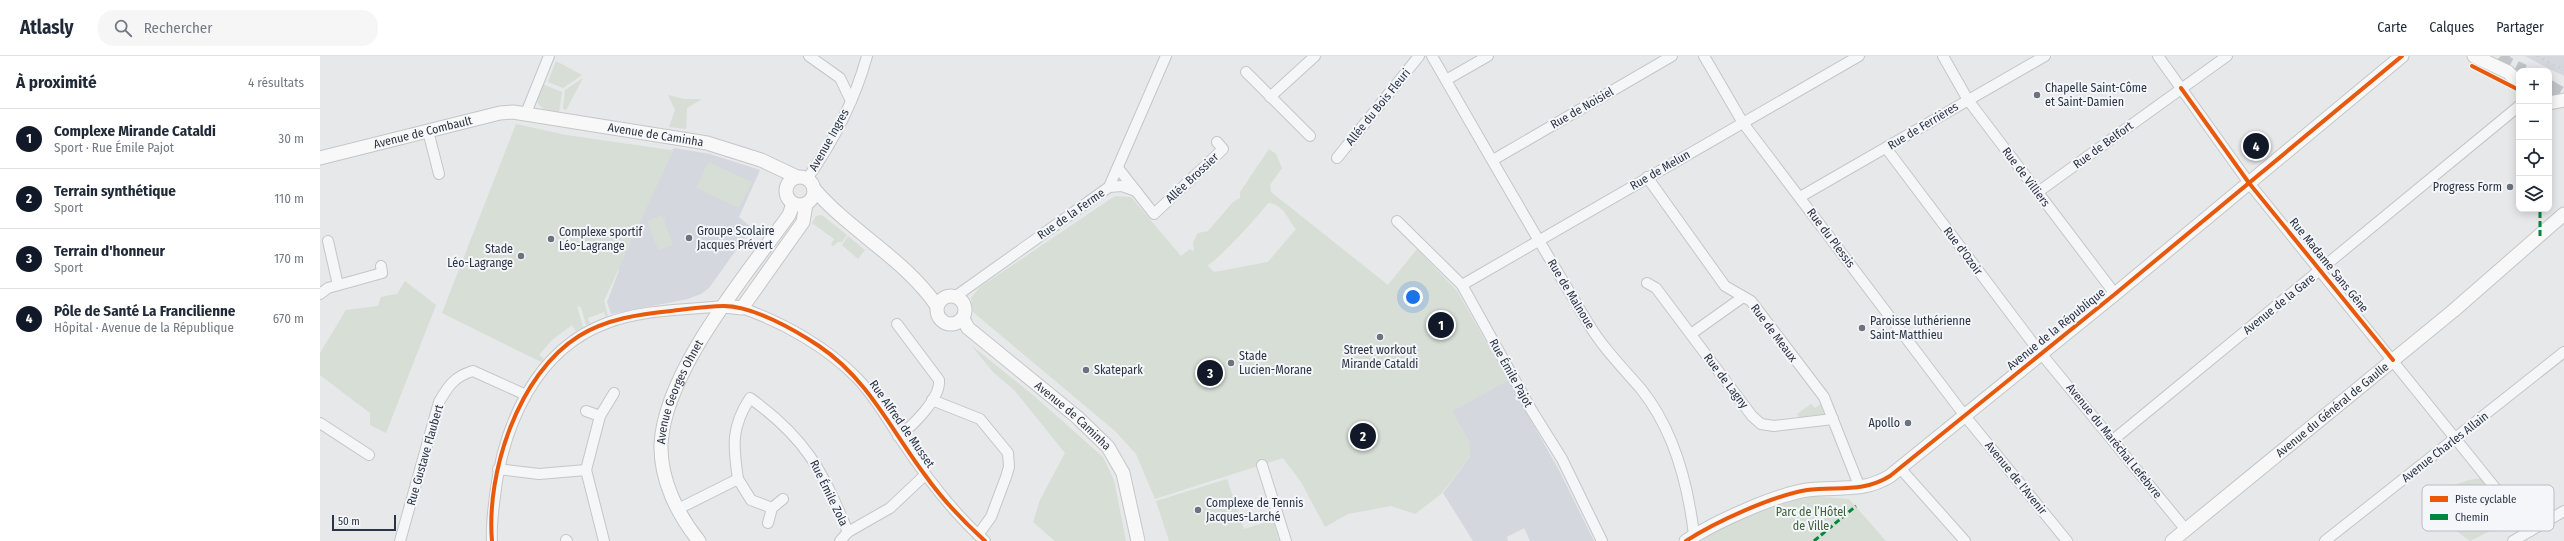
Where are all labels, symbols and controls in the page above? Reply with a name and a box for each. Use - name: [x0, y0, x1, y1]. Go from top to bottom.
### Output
- search box: [98, 10, 378, 46]
- text: Atlasly: [20, 16, 74, 39]
- icon: search: [112, 17, 134, 39]
- text: Rechercher: [144, 19, 213, 37]
- text: Carte: [2377, 19, 2407, 36]
- text: Calques: [2429, 19, 2474, 36]
- text: Partager: [2496, 19, 2544, 36]
- street label: Allée du Bois Fleuri: [1343, 66, 1413, 148]
- map controls: [2516, 68, 2552, 212]
- button: +: [2516, 68, 2552, 104]
- text: À proximité: [16, 72, 97, 93]
- text: 4 résultats: [248, 75, 304, 90]
- place label: Chapelle Saint-Côme et Saint-Damien: [2045, 81, 2147, 109]
- street label: Rue de Noisiel: [1548, 84, 1616, 132]
- marker: Chapelle Saint-Côme et Saint-Damien: [2032, 90, 2042, 100]
- street label: Rue de Ferrières: [1885, 99, 1961, 153]
- button: −: [2516, 104, 2552, 140]
- street label: Avenue Ingres: [806, 106, 852, 174]
- street label: Avenue de Combault: [372, 113, 474, 151]
- street label: Rue de Belfort: [2070, 119, 2136, 171]
- street label: Avenue de Caminha: [607, 120, 705, 149]
- text: Complexe Mirande Cataldi: [54, 122, 216, 140]
- text: 1: [26, 131, 32, 146]
- text: 30 m: [278, 131, 304, 146]
- pin: 4: [2243, 131, 2269, 161]
- text: Sport · Rue Émile Pajot: [54, 140, 174, 155]
- button: locate: [2516, 140, 2552, 176]
- street label: Rue de Villiers: [1999, 145, 2053, 209]
- street label: Rue de Melun: [1627, 147, 1693, 193]
- street label: Allée Brossier: [1163, 149, 1222, 206]
- button: layers: [2516, 176, 2552, 212]
- place label: Progress Form: [2433, 180, 2502, 194]
- text: Terrain synthétique: [54, 182, 176, 200]
- marker: Progress Form: [2505, 182, 2515, 192]
- street label: Rue de la Ferme: [1035, 186, 1107, 242]
- text: 2: [26, 191, 32, 206]
- text: 110 m: [274, 191, 304, 206]
- text: Sport: [54, 200, 83, 215]
- street label: Rue du Plessis: [1804, 206, 1858, 270]
- street label: Rue Madame Sans Gêne: [2287, 215, 2371, 315]
- place label: Groupe Scolaire Jacques Prévert: [697, 224, 774, 252]
- street label: Rue d'Ozoir: [1941, 224, 1986, 278]
- place label: Complexe sportif Léo-Lagrange: [559, 225, 644, 253]
- marker: Groupe Scolaire Jacques Prévert: [684, 233, 694, 243]
- marker: Complexe sportif Léo-Lagrange: [546, 234, 556, 244]
- text: Terrain d'honneur: [54, 242, 165, 260]
- place label: Stade Léo-Lagrange: [447, 242, 513, 270]
- text: 3: [26, 251, 32, 266]
- text: 170 m: [274, 251, 304, 266]
- marker: Stade Léo-Lagrange: [516, 251, 526, 261]
- street label: Rue de Malnoue: [1545, 257, 1597, 332]
- text: Sport: [54, 260, 83, 275]
- street label: Avenue de la Gare: [2240, 271, 2318, 337]
- street label: Avenue de la République: [2004, 285, 2108, 373]
- your location: [1403, 287, 1423, 307]
- street label: Rue de Meaux: [1748, 301, 1801, 365]
- text: Pôle de Santé La Francilienne: [54, 302, 235, 320]
- pin: 1: [1428, 310, 1454, 340]
- text: 4: [26, 311, 32, 326]
- text: 670 m: [273, 311, 304, 326]
- place label: Paroisse luthérienne Saint-Matthieu: [1870, 314, 1971, 342]
- text: Hôpital · Avenue de la République: [54, 320, 234, 335]
- marker: Paroisse luthérienne Saint-Matthieu: [1857, 323, 1867, 333]
- marker: Street workout Mirande Cataldi: [1375, 332, 1385, 342]
- street label: Rue Émile Pajot: [1486, 336, 1536, 410]
- street label: Avenue Georges Ohnet: [654, 337, 706, 445]
- place label: Street workout Mirande Cataldi: [1342, 343, 1418, 371]
- place label: Stade Lucien-Morane: [1239, 349, 1312, 377]
- street label: Rue de Lagny: [1701, 351, 1752, 412]
- pin: 3: [1197, 358, 1223, 388]
- marker: Stade Lucien-Morane: [1226, 358, 1236, 368]
- street label: Avenue du Général de Gaulle: [2273, 360, 2391, 460]
- place label: Skatepark: [1094, 363, 1143, 377]
- marker: Skatepark: [1081, 365, 1091, 375]
- street label: Rue Alfred de Musset: [867, 378, 938, 471]
- street label: Avenue de Caminha: [1032, 378, 1114, 453]
- street label: Avenue du Maréchal Lefebvre: [2063, 381, 2165, 501]
- street label: Rue Gustave Flaubert: [404, 403, 446, 507]
- street label: Avenue Charles Allain: [2399, 409, 2491, 485]
- place label: Apollo: [1868, 416, 1900, 430]
- marker: Apollo: [1903, 418, 1913, 428]
- pin: 2: [1350, 421, 1376, 451]
- street label: Avenue de l'Avenir: [1982, 439, 2050, 518]
- street label: Rue Émile Zola: [807, 457, 852, 528]
- legend: [2422, 485, 2554, 531]
- text: Piste cyclable: [2455, 493, 2516, 506]
- place label: Complexe de Tennis Jacques-Larché: [1206, 496, 1303, 524]
- marker: Complexe de Tennis Jacques-Larché: [1193, 505, 1203, 515]
- park label: Parc de l’Hôtel de Ville: [1776, 505, 1846, 533]
- text: Chemin: [2455, 511, 2489, 524]
- scale bar: [332, 513, 396, 532]
- text: 50 m: [338, 515, 360, 528]

